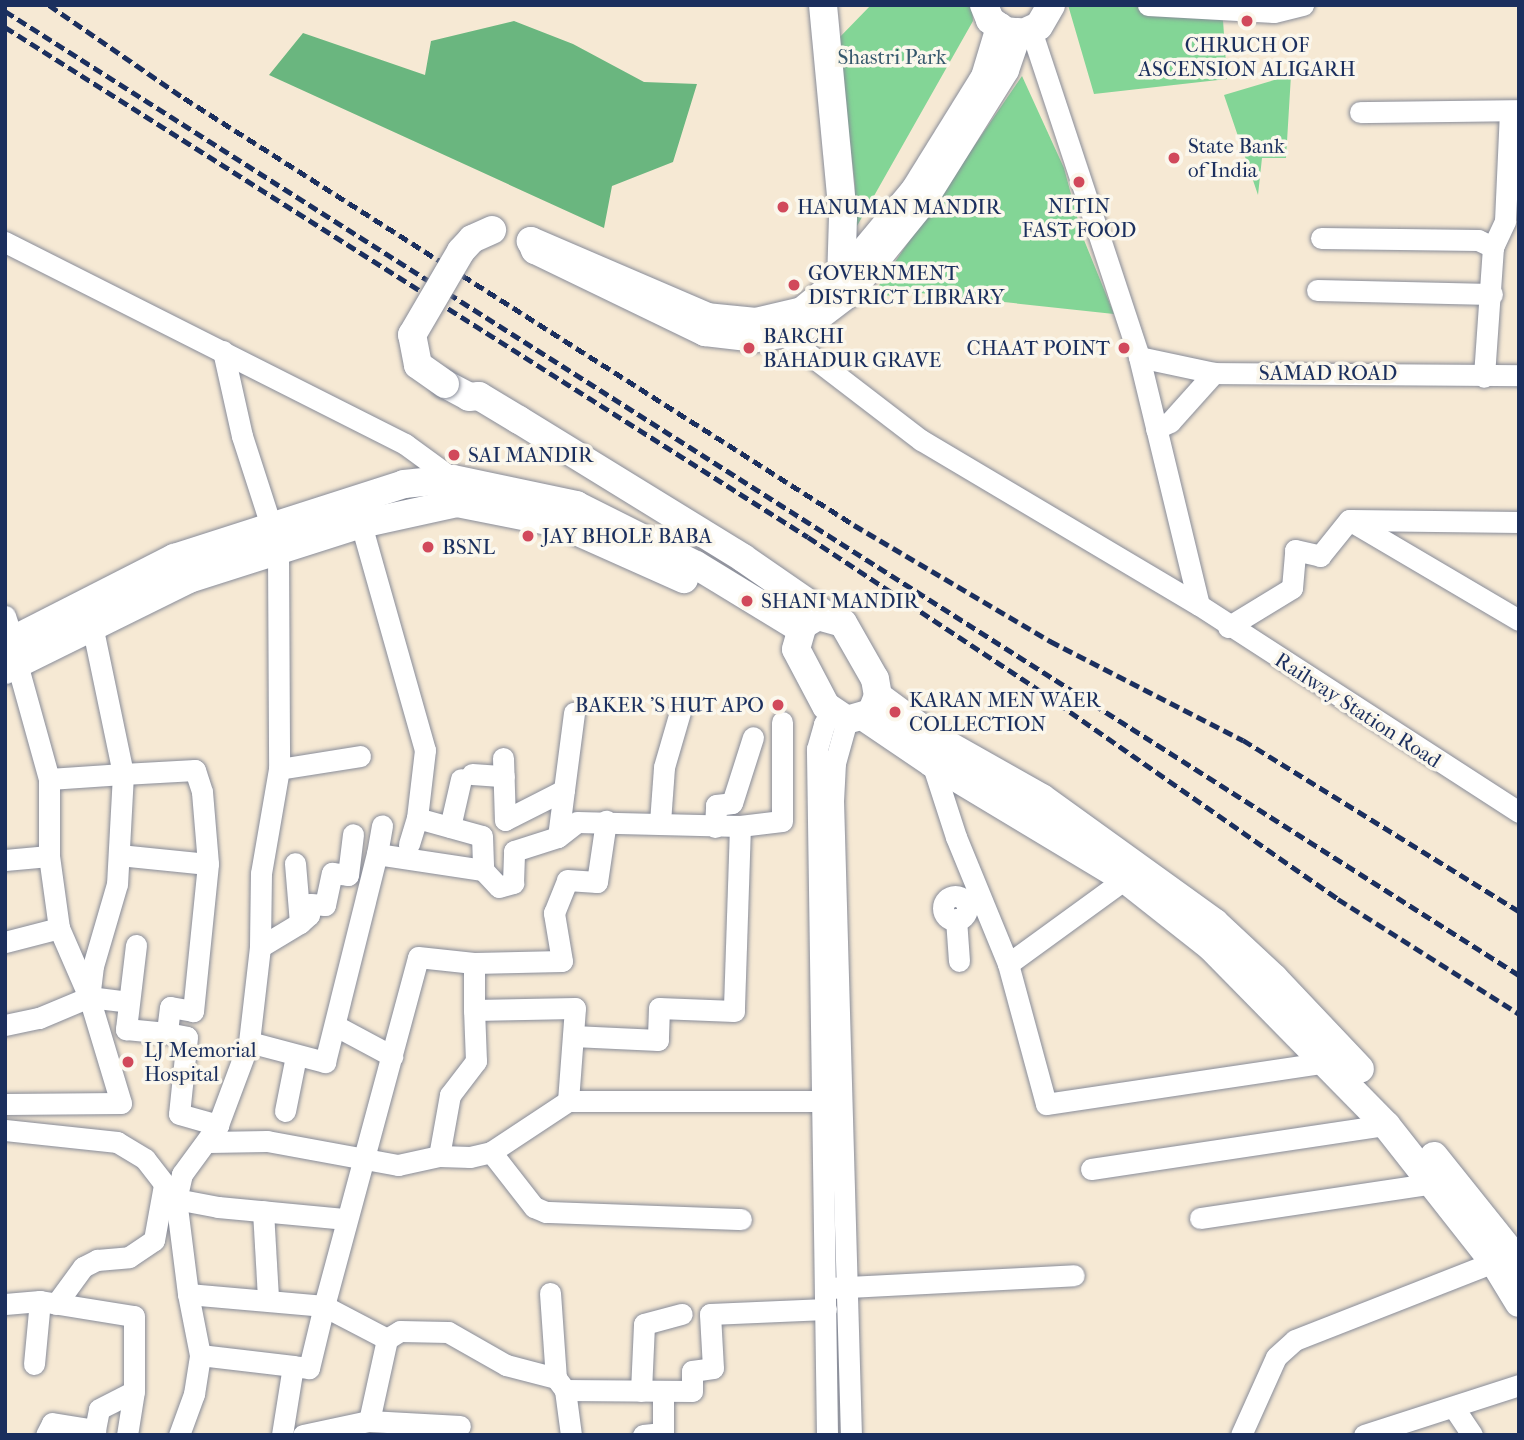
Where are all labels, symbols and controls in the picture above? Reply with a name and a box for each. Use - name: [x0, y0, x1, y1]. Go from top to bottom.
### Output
- marker: CHRUCH OF ASCENSION ALIGARH: [1239, 13, 1255, 29]
- place label: CHRUCH OF ASCENSION ALIGARH: [1138, 32, 1356, 82]
- park label: Shastri Park: [838, 44, 946, 70]
- place label: State Bank of India: [1188, 133, 1285, 183]
- marker: State Bank of India: [1166, 150, 1182, 166]
- marker: NITIN FAST FOOD: [1071, 174, 1087, 190]
- place label: NITIN FAST FOOD: [1022, 193, 1136, 243]
- place label: HANUMAN MANDIR: [797, 194, 1001, 220]
- marker: HANUMAN MANDIR: [775, 199, 791, 215]
- place label: GOVERNMENT DISTRICT LIBRARY: [808, 260, 1005, 310]
- marker: GOVERNMENT DISTRICT LIBRARY: [786, 277, 802, 293]
- place label: BARCHI BAHADUR GRAVE: [763, 323, 941, 373]
- place label: CHAAT POINT: [967, 335, 1110, 361]
- marker: BARCHI BAHADUR GRAVE: [741, 340, 757, 356]
- marker: CHAAT POINT: [1116, 340, 1132, 356]
- street label: SAMAD ROAD: [1259, 360, 1397, 386]
- place label: SAI MANDIR: [468, 442, 593, 468]
- marker: SAI MANDIR: [446, 447, 462, 463]
- place label: JAY BHOLE BABA: [542, 523, 712, 549]
- marker: JAY BHOLE BABA: [520, 528, 536, 544]
- place label: BSNL: [442, 534, 495, 560]
- marker: BSNL: [420, 539, 436, 555]
- place label: SHANI MANDIR: [761, 588, 919, 614]
- marker: SHANI MANDIR: [739, 593, 755, 609]
- street label: Railway Station Road: [1270, 647, 1446, 773]
- place label: KARAN MEN WAER COLLECTION: [909, 687, 1101, 737]
- place label: BAKER 'S HUT APO: [575, 692, 764, 718]
- marker: BAKER 'S HUT APO: [770, 697, 786, 713]
- marker: KARAN MEN WAER COLLECTION: [887, 704, 903, 720]
- place label: LJ Memorial Hospital: [144, 1037, 257, 1087]
- marker: LJ Memorial Hospital: [118, 1052, 138, 1072]

